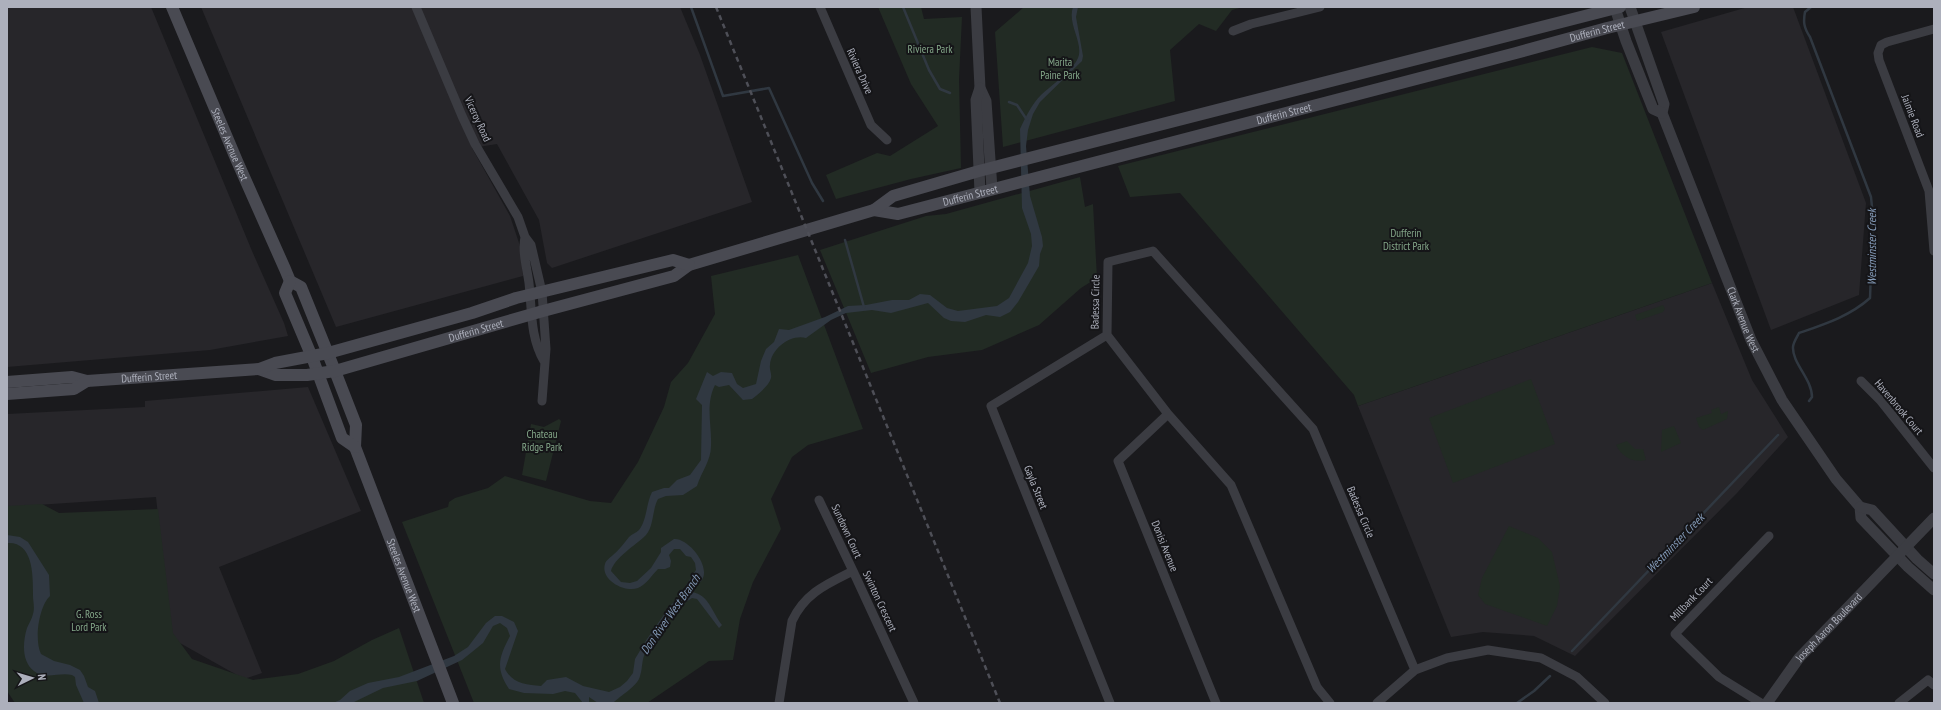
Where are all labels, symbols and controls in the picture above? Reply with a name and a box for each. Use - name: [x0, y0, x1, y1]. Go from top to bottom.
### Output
- street label: Dufferin Street: [1568, 17, 1626, 45]
- park label: Riviera Park: [908, 42, 953, 56]
- street label: Riviera Drive: [844, 46, 876, 96]
- park label: Marita Paine Park: [1040, 55, 1080, 82]
- street label: Jaimie Road: [1898, 92, 1928, 140]
- street label: Viceroy Road: [461, 93, 495, 144]
- street label: Dufferin Street: [1255, 100, 1313, 127]
- street label: Steeles Avenue West: [208, 106, 252, 183]
- street label: Dufferin Street: [941, 181, 999, 209]
- water label: Westminster Creek: [1864, 207, 1879, 285]
- park label: Dufferin District Park: [1383, 226, 1430, 253]
- street label: Badessa Circle: [1088, 274, 1102, 329]
- street label: Clark Avenue West: [1724, 285, 1763, 355]
- street label: Dufferin Street: [447, 316, 505, 345]
- street label: Dufferin Street: [121, 368, 178, 386]
- street label: Havenbrook Court: [1872, 376, 1926, 438]
- park label: Chateau Ridge Park: [522, 427, 563, 454]
- street label: Gayla Street: [1021, 463, 1051, 511]
- street label: Badessa Circle: [1344, 484, 1378, 540]
- street label: Sundown Court: [828, 502, 866, 560]
- water label: Westminster Creek: [1643, 509, 1708, 576]
- street label: Donisi Avenue: [1148, 518, 1182, 574]
- street label: Steeles Avenue West: [384, 537, 425, 614]
- street label: Swinton Crescent: [860, 568, 900, 634]
- water label: Don River West Branch: [637, 571, 704, 657]
- street label: Millbank Court: [1667, 574, 1715, 624]
- street label: Joseph Aaron Boulevard: [1791, 590, 1865, 665]
- park label: G. Ross Lord Park: [71, 607, 107, 634]
- north arrow: [12, 658, 52, 698]
- text: N: [35, 674, 49, 681]

